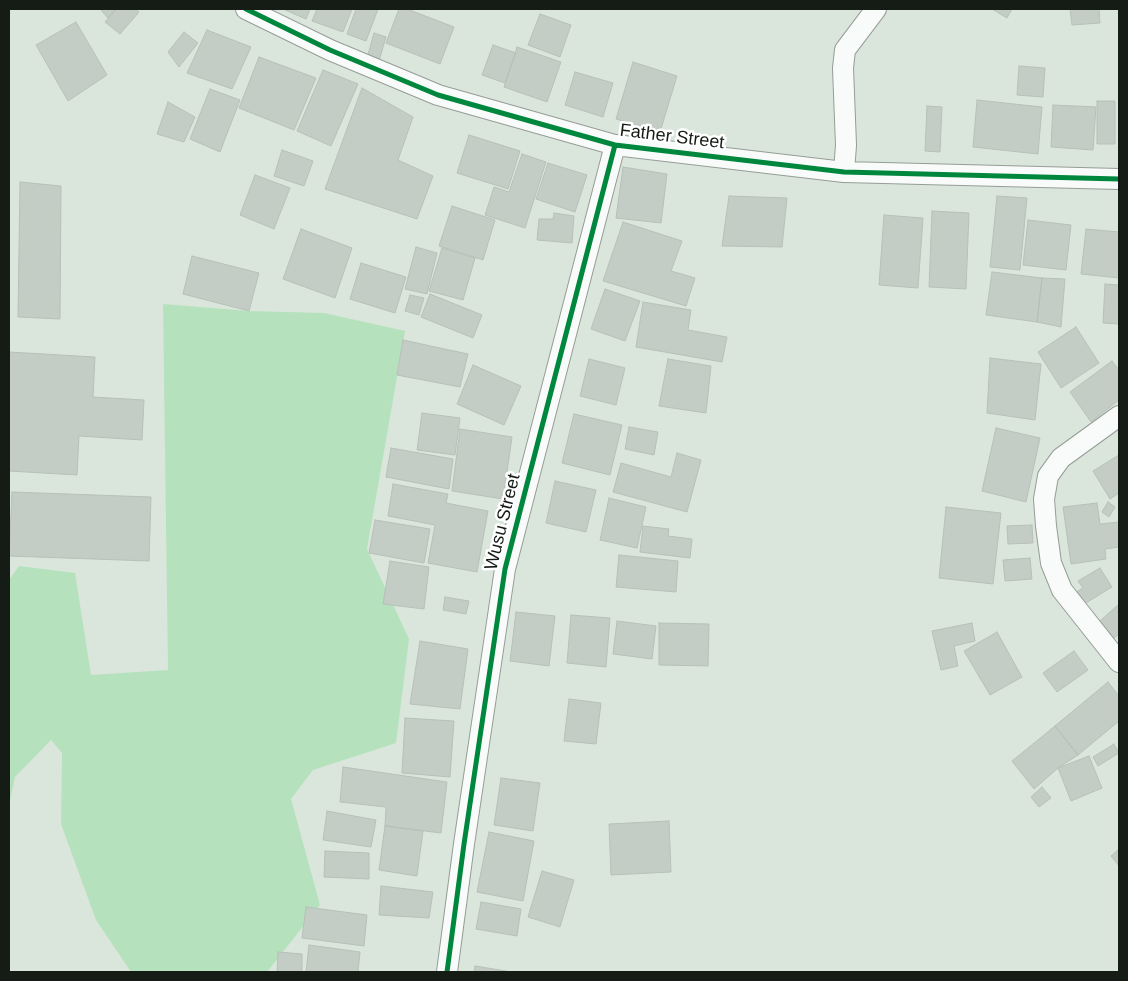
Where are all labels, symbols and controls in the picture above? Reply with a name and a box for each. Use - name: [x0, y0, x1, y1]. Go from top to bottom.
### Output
- street label: Father Street: [619, 120, 725, 154]
- street label: Wusu Street: [481, 471, 525, 573]

